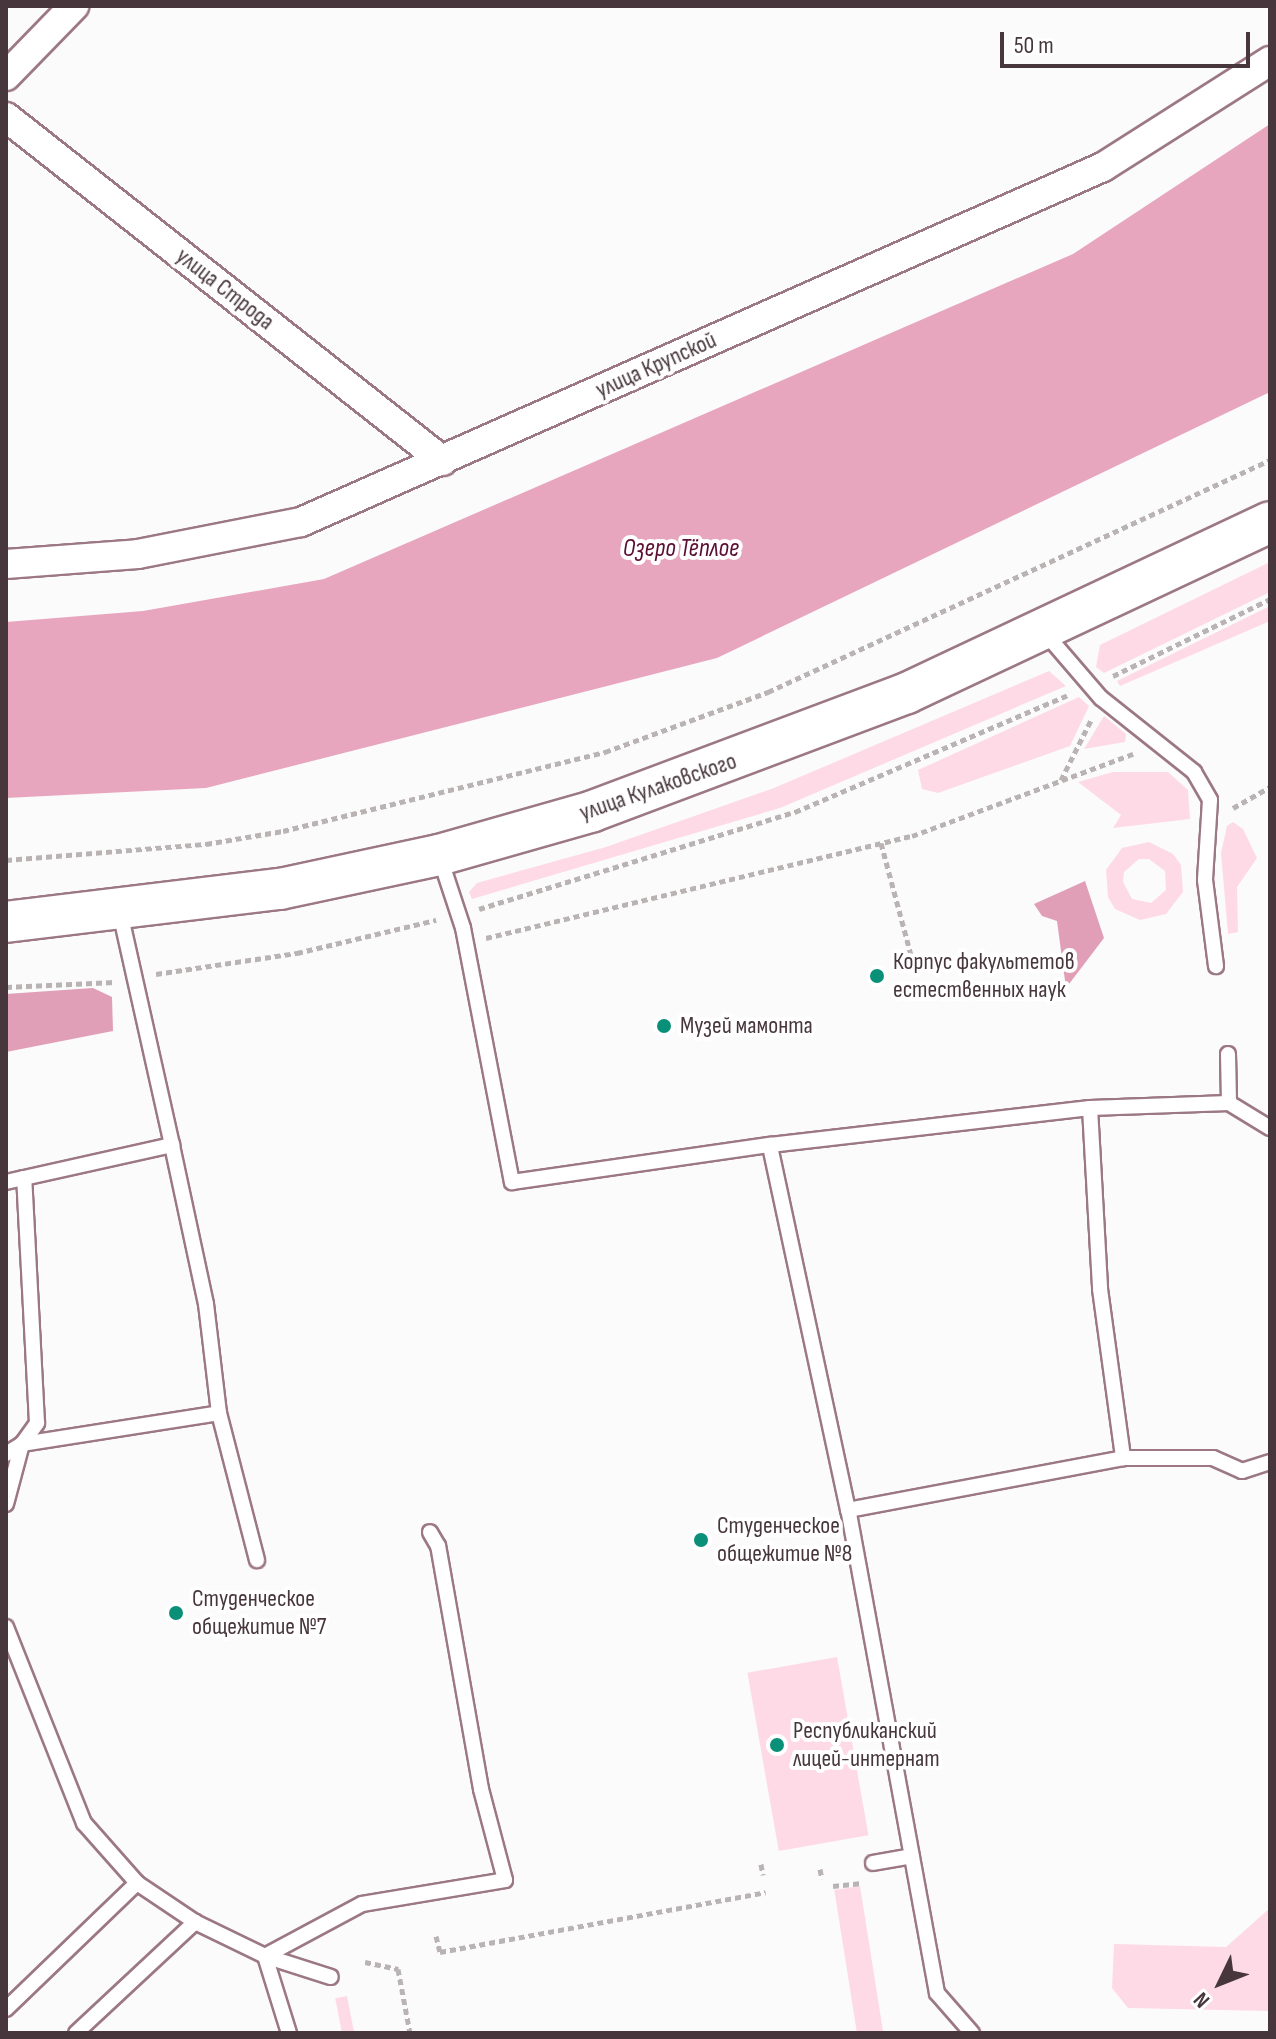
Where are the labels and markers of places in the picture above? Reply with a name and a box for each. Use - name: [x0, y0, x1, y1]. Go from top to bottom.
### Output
- place label: Корпус факультетов естественных наук: [893, 948, 1075, 1004]
- marker: Корпус факультетов естественных наук: [868, 967, 886, 985]
- place label: Музей мамонта: [680, 1012, 813, 1040]
- marker: Музей мамонта: [655, 1017, 673, 1035]
- place label: Студенческое общежитие №8: [717, 1512, 852, 1568]
- marker: Студенческое общежитие №8: [692, 1531, 710, 1549]
- place label: Студенческое общежитие №7: [192, 1585, 326, 1641]
- marker: Студенческое общежитие №7: [167, 1604, 185, 1622]
- place label: Республиканский лицей-интернат: [793, 1717, 940, 1773]
- marker: Республиканский лицей-интернат: [768, 1736, 786, 1754]

